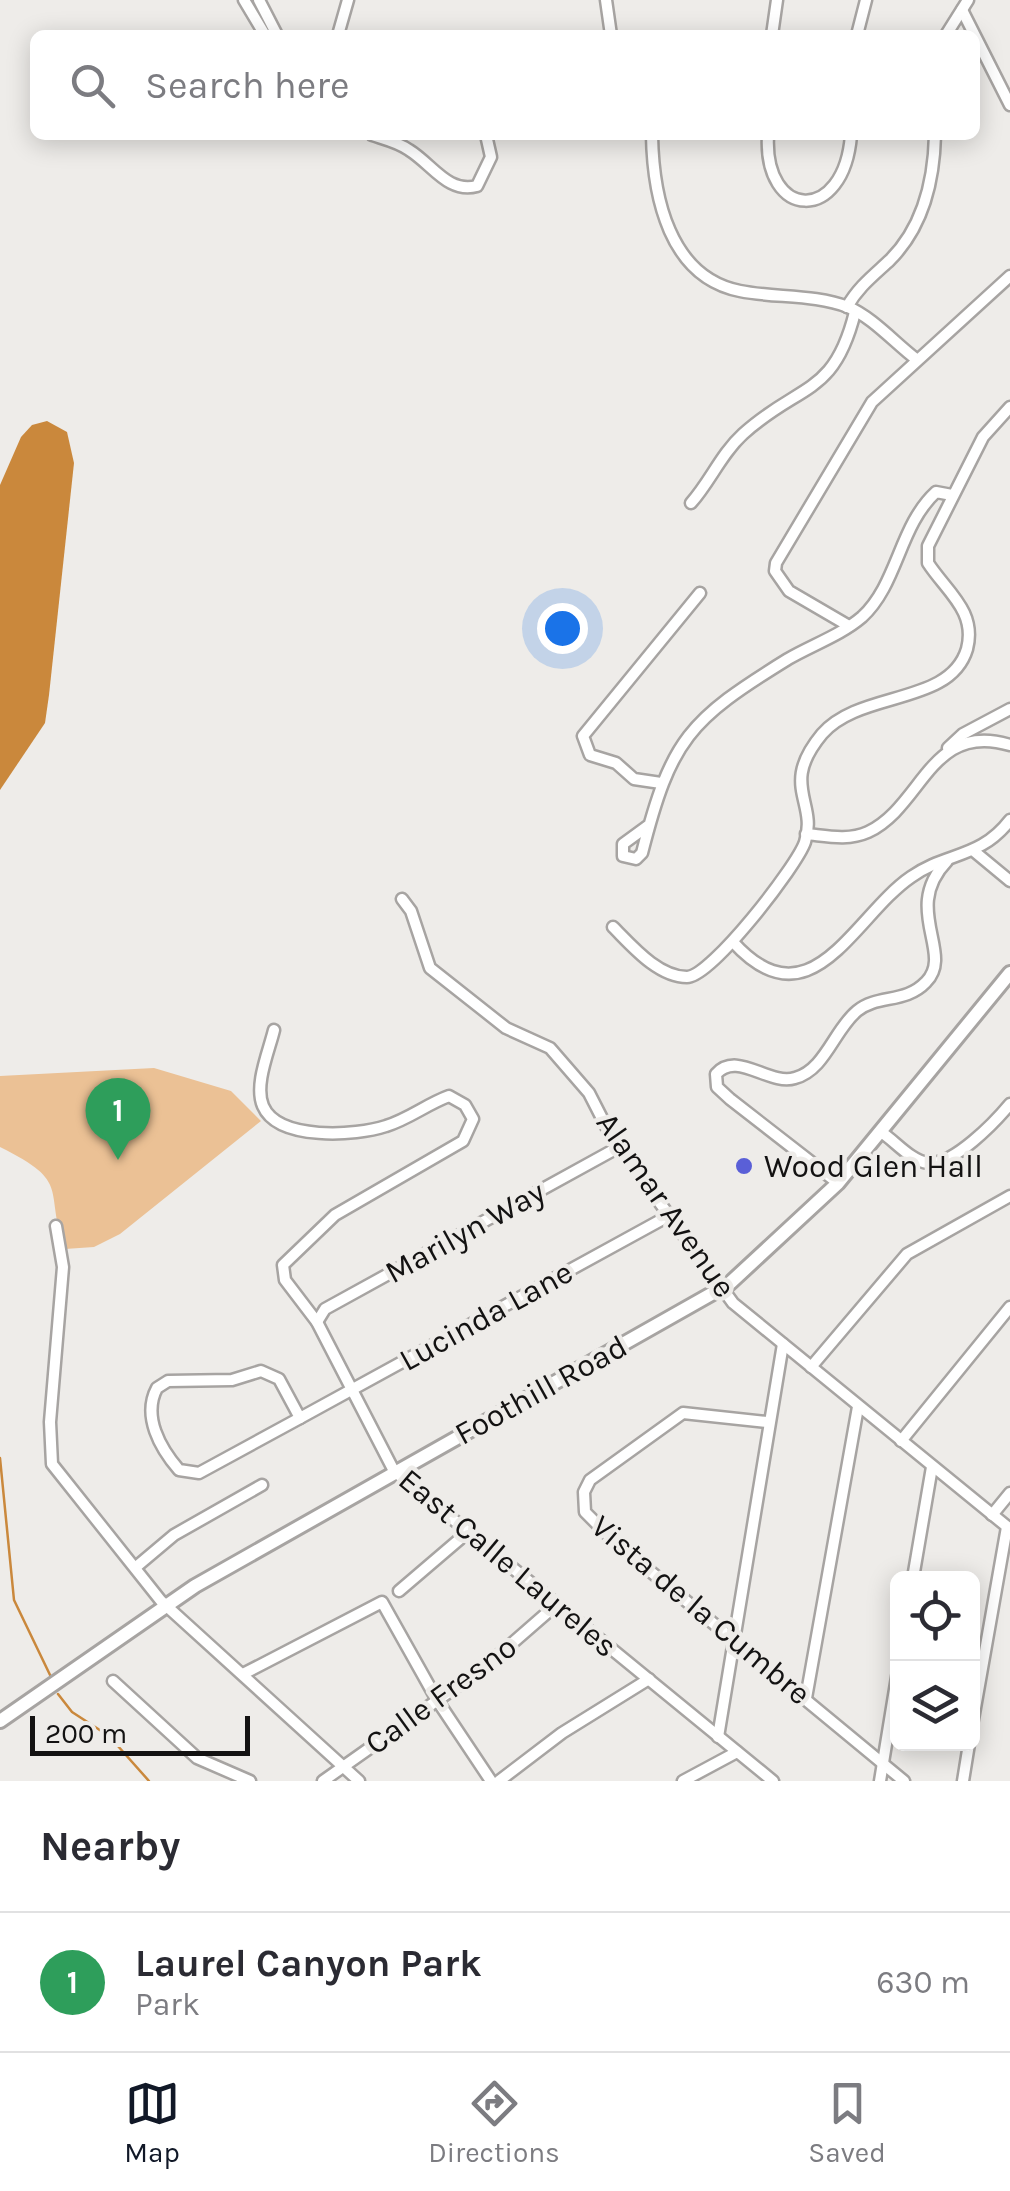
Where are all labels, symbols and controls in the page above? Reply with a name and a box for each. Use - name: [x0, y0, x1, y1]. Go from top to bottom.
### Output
- search box: [30, 30, 980, 140]
- icon: search: [65, 58, 120, 113]
- text: Search here: [145, 63, 349, 108]
- your location: [537, 603, 588, 654]
- pin: 1: [86, 1078, 150, 1160]
- street label: Alamar Avenue: [589, 1106, 743, 1304]
- place label: Wood Glen Hall: [764, 1148, 983, 1185]
- marker: Wood Glen Hall: [733, 1155, 755, 1177]
- street label: Marilyn Way: [379, 1173, 551, 1291]
- street label: Lucinda Lane: [393, 1253, 579, 1379]
- street label: Foothill Road: [449, 1328, 633, 1452]
- street label: East Calle Laureles: [391, 1461, 625, 1665]
- street label: Vista de la Cumbre: [584, 1508, 818, 1712]
- map controls: [890, 1571, 980, 1751]
- button: locate: [890, 1571, 980, 1661]
- street label: Calle Fresno: [358, 1628, 524, 1762]
- button: layers: [890, 1661, 980, 1751]
- scale bar: [30, 1711, 250, 1756]
- text: 200 m: [45, 1717, 127, 1750]
- text: Nearby: [40, 1821, 180, 1871]
- text: Laurel Canyon Park: [135, 1941, 482, 1986]
- text: 1: [67, 1964, 78, 2001]
- text: 630 m: [876, 1964, 970, 2001]
- text: Park: [135, 1986, 200, 2023]
- tab: Map: [124, 2076, 180, 2169]
- tab: Directions: [428, 2076, 560, 2169]
- tab: Saved: [808, 2076, 886, 2169]

